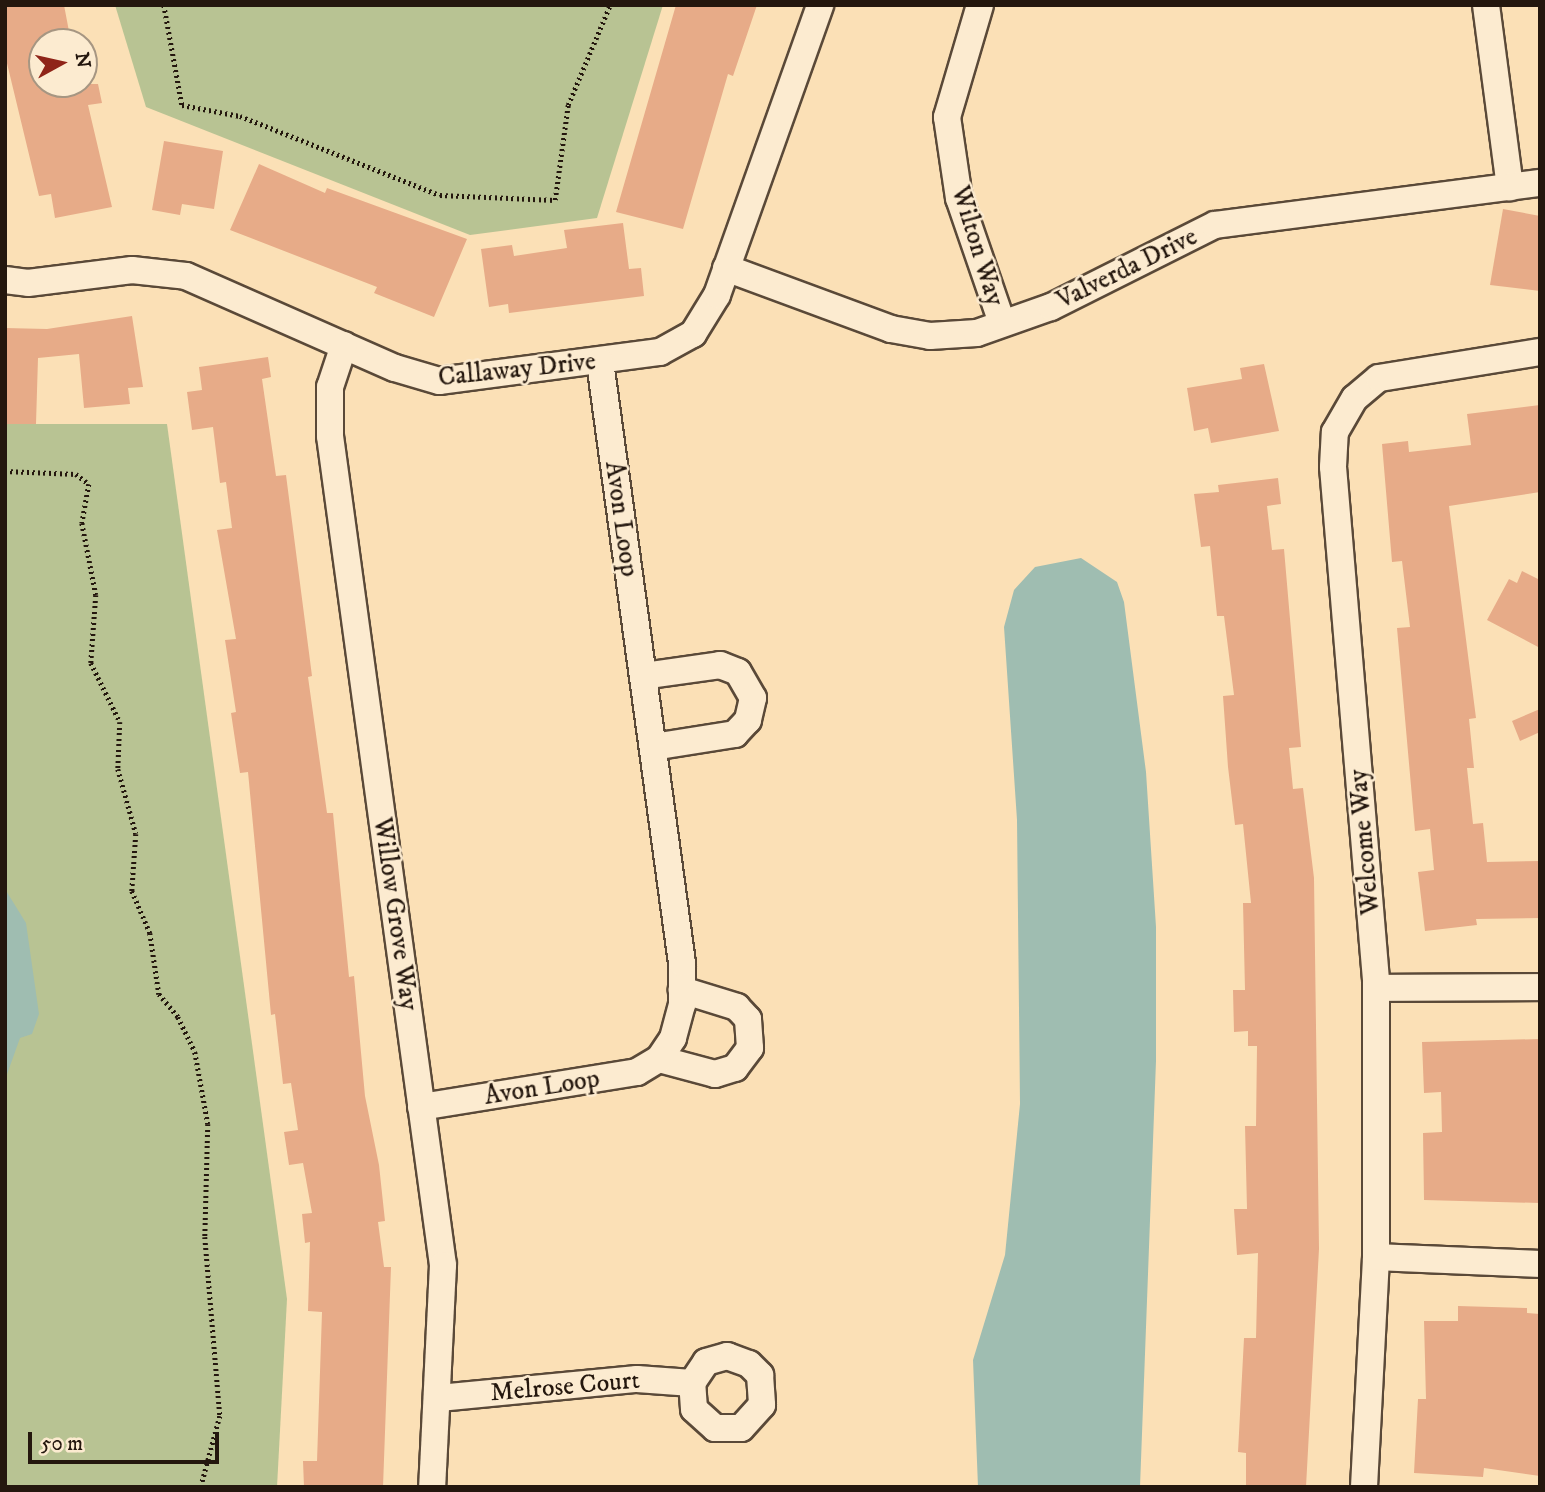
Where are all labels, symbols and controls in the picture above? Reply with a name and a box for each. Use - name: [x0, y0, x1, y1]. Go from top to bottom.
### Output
- north arrow: [28, 28, 98, 98]
- text: N: [70, 51, 95, 70]
- street label: Wilton Way: [944, 182, 1010, 310]
- street label: Valverda Drive: [1052, 222, 1202, 316]
- street label: Callaway Drive: [437, 346, 597, 394]
- street label: Avon Loop: [597, 459, 645, 579]
- street label: Welcome Way: [1343, 768, 1387, 916]
- street label: Willow Grove Way: [366, 816, 424, 1012]
- street label: Avon Loop: [482, 1063, 602, 1113]
- street label: Melrose Court: [489, 1365, 641, 1409]
- scale bar: [32, 1418, 222, 1462]
- text: 50 m: [41, 1431, 83, 1457]

